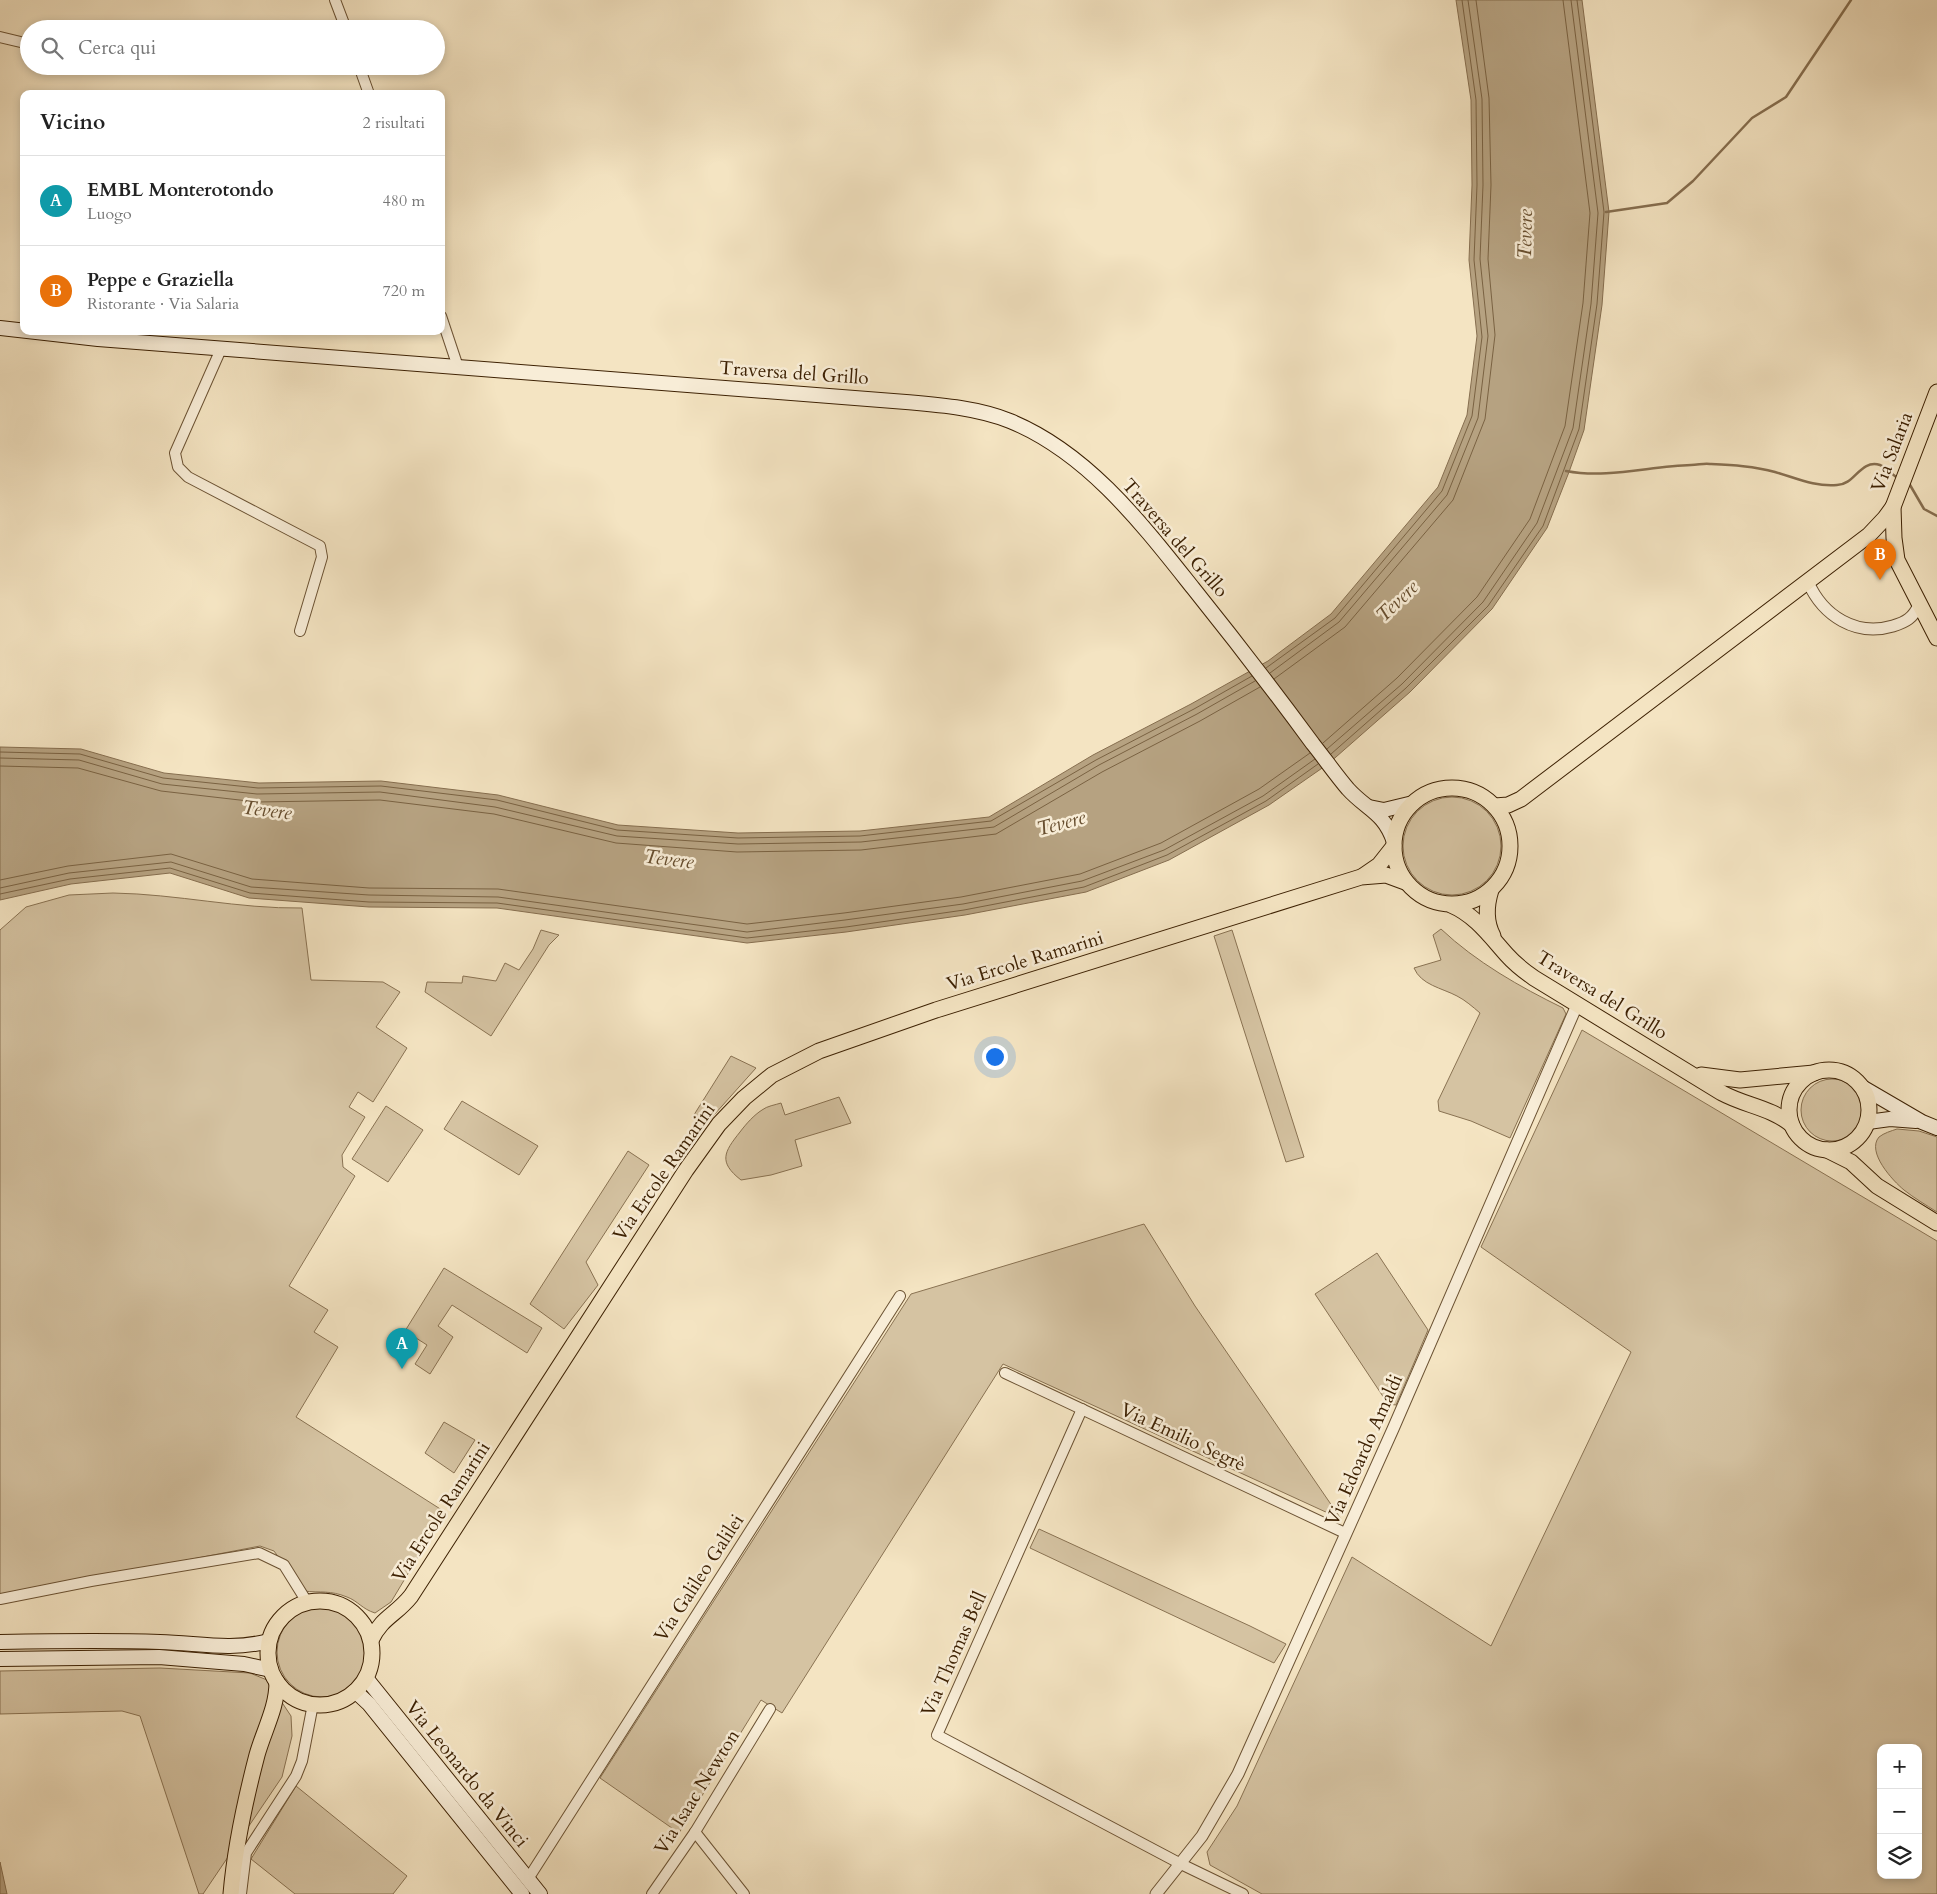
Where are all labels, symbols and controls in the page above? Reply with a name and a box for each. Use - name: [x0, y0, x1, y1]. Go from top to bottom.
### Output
- search box: [20, 20, 445, 75]
- icon: search: [38, 34, 66, 62]
- text: Cerca qui: [78, 35, 156, 61]
- text: Vicino: [40, 108, 105, 137]
- text: 2 risultati: [362, 112, 425, 134]
- text: EMBL Monterotondo: [87, 177, 274, 203]
- text: A: [50, 190, 62, 212]
- text: 480 m: [383, 190, 425, 212]
- text: Luogo: [87, 203, 132, 225]
- water label: Tevere: [1511, 209, 1539, 259]
- text: Peppe e Graziella: [87, 267, 234, 293]
- text: B: [50, 280, 62, 302]
- text: 720 m: [383, 280, 425, 302]
- text: Ristorante · Via Salaria: [87, 293, 239, 315]
- street label: Traversa del Grillo: [718, 355, 870, 391]
- street label: Via Salaria: [1865, 408, 1919, 496]
- street label: Traversa del Grillo: [1116, 473, 1234, 603]
- pin: B: [1864, 539, 1896, 580]
- water label: Tevere: [1370, 574, 1424, 628]
- water label: Tevere: [241, 794, 294, 826]
- water label: Tevere: [1034, 803, 1089, 842]
- water label: Tevere: [643, 843, 696, 875]
- street label: Via Ercole Ramarini: [943, 925, 1107, 997]
- street label: Traversa del Grillo: [1532, 944, 1672, 1046]
- your location: [982, 1044, 1008, 1070]
- street label: Via Ercole Ramarini: [607, 1098, 721, 1246]
- pin: A: [386, 1328, 418, 1369]
- street label: Via Edoardo Amaldi: [1319, 1370, 1409, 1530]
- street label: Via Emilio Segrè: [1116, 1397, 1250, 1477]
- street label: Via Ercole Ramarini: [386, 1437, 496, 1587]
- street label: Via Galileo Galilei: [648, 1509, 750, 1647]
- street label: Via Thomas Bell: [915, 1587, 993, 1721]
- street label: Via Leonardo da Vinci: [400, 1695, 534, 1853]
- street label: Via Isaac Newton: [648, 1724, 746, 1859]
- map controls: [1877, 1744, 1922, 1879]
- button: +: [1877, 1744, 1922, 1789]
- button: −: [1877, 1789, 1922, 1834]
- button: layers: [1877, 1834, 1922, 1879]

